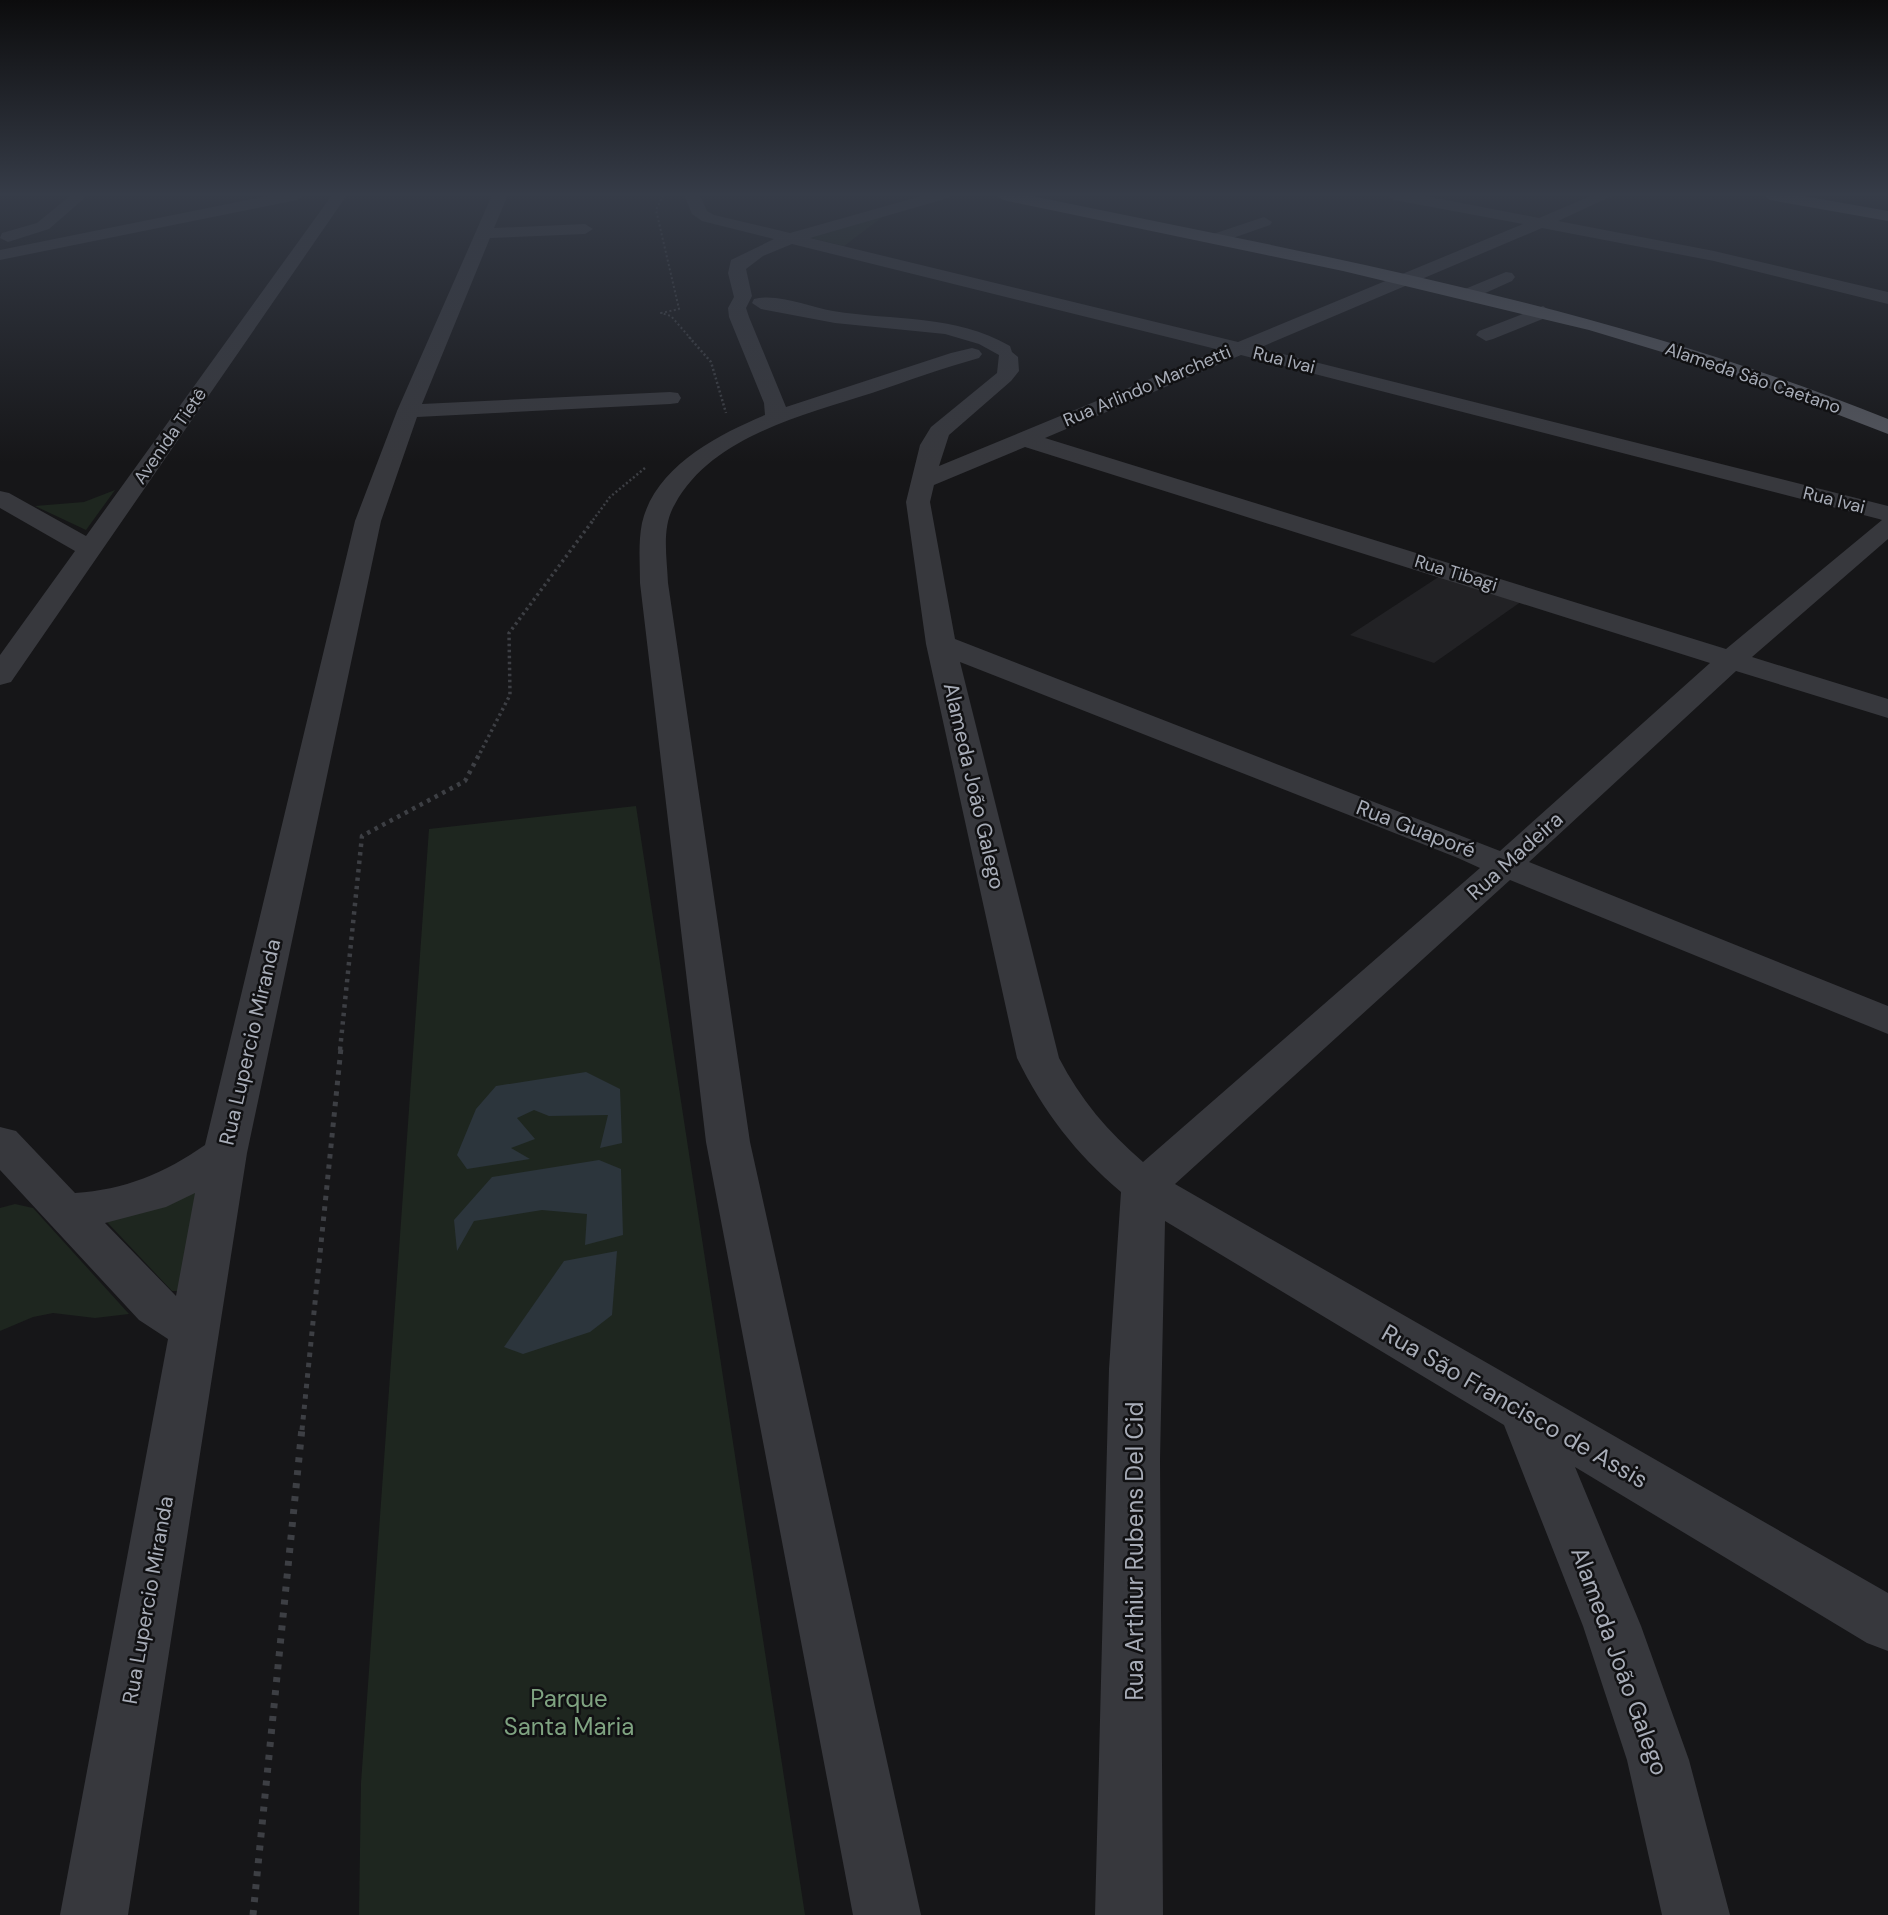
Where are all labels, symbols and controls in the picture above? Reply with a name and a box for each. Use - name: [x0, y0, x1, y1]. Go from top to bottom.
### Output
- street label: Alameda São Caetano: [1662, 337, 1844, 419]
- street label: Rua Arlindo Marchetti: [1060, 340, 1234, 432]
- street label: Rua Ivai: [1251, 341, 1317, 379]
- street label: Avenida Tietê: [128, 383, 212, 489]
- street label: Rua Ivai: [1801, 481, 1867, 519]
- street label: Rua Tibagi: [1412, 549, 1500, 597]
- street label: Alameda João Galego: [937, 680, 1011, 892]
- street label: Rua Guaporé: [1352, 793, 1480, 865]
- street label: Rua Madeira: [1461, 805, 1569, 907]
- street label: Rua Lupercio Miranda: [213, 936, 287, 1148]
- street label: Rua São Francisco de Assis: [1376, 1317, 1654, 1495]
- street label: Rua Arthiur Rubens Del Cid: [1119, 1401, 1150, 1701]
- street label: Rua Lupercio Miranda: [116, 1494, 180, 1706]
- street label: Alameda João Galego: [1564, 1542, 1676, 1780]
- park label: Parque Santa Maria: [504, 1683, 634, 1742]

